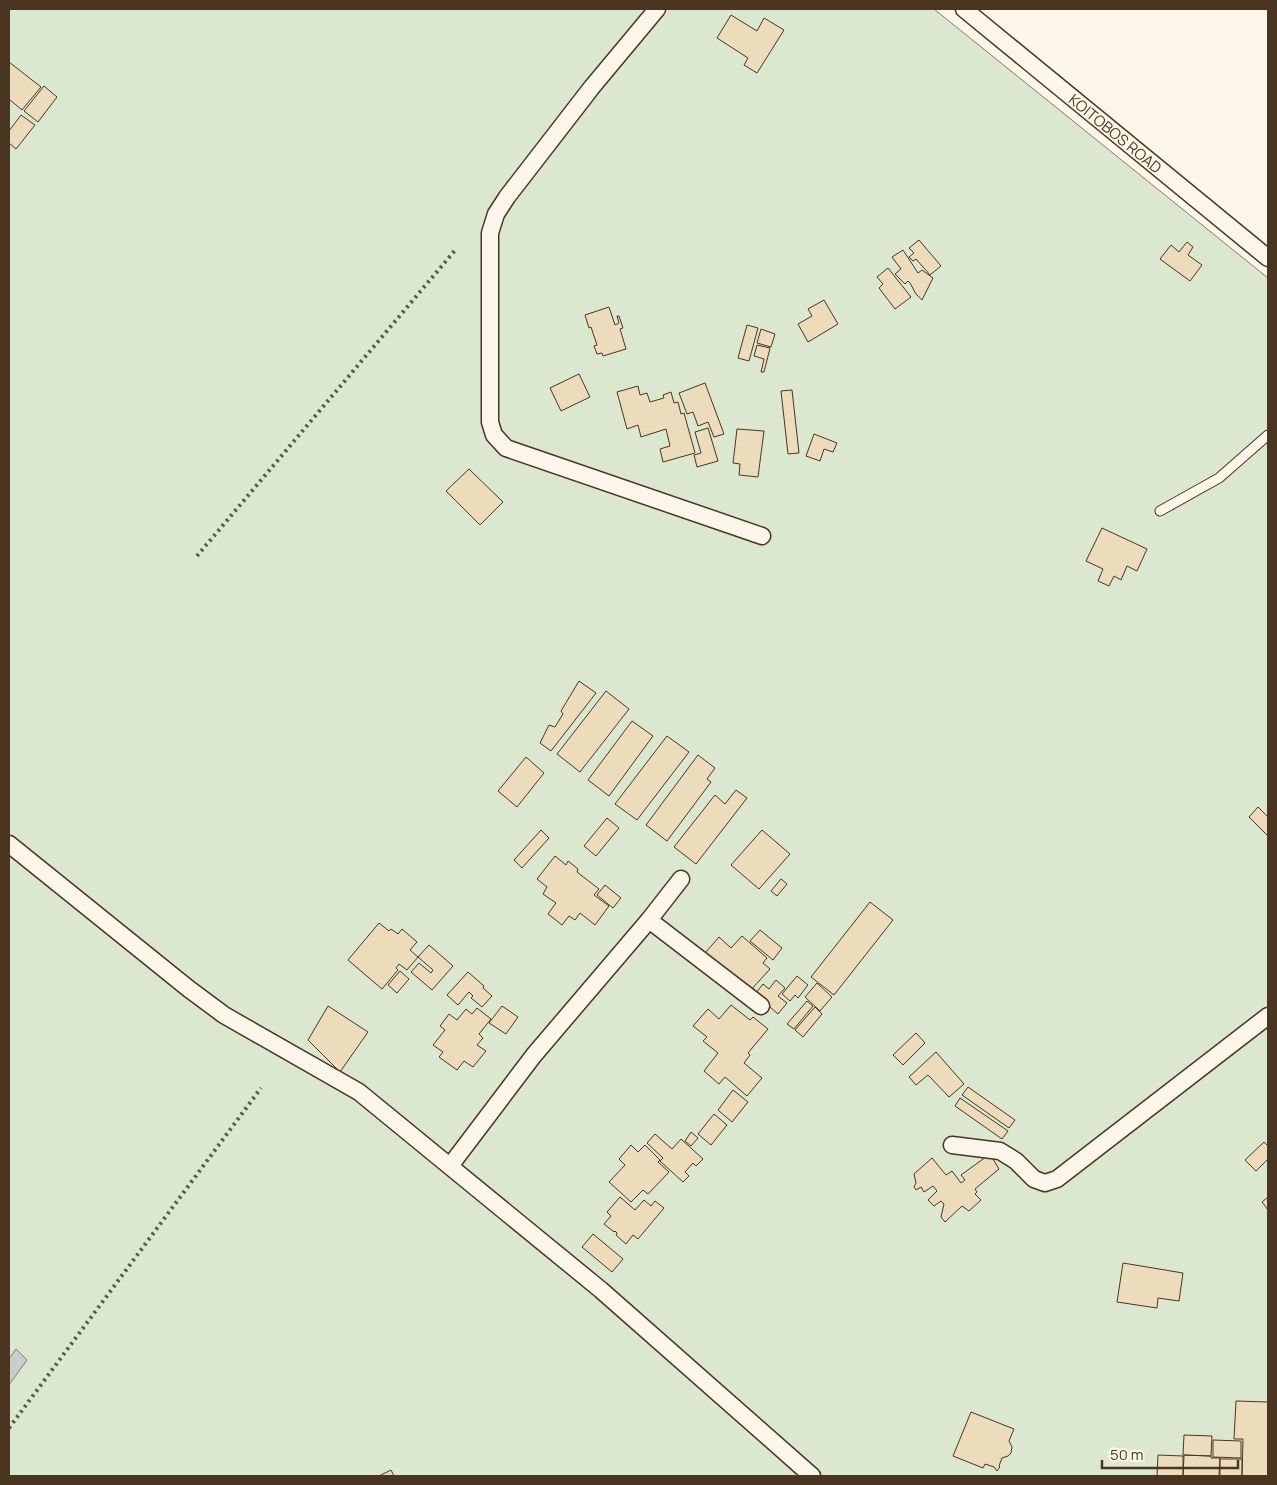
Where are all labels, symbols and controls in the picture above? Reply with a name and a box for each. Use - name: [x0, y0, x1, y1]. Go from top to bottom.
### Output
- street label: KOITOBOS ROAD: [1065, 89, 1167, 178]
- scale bar: [1102, 1438, 1238, 1470]
- text: 50 m: [1110, 1444, 1144, 1465]

